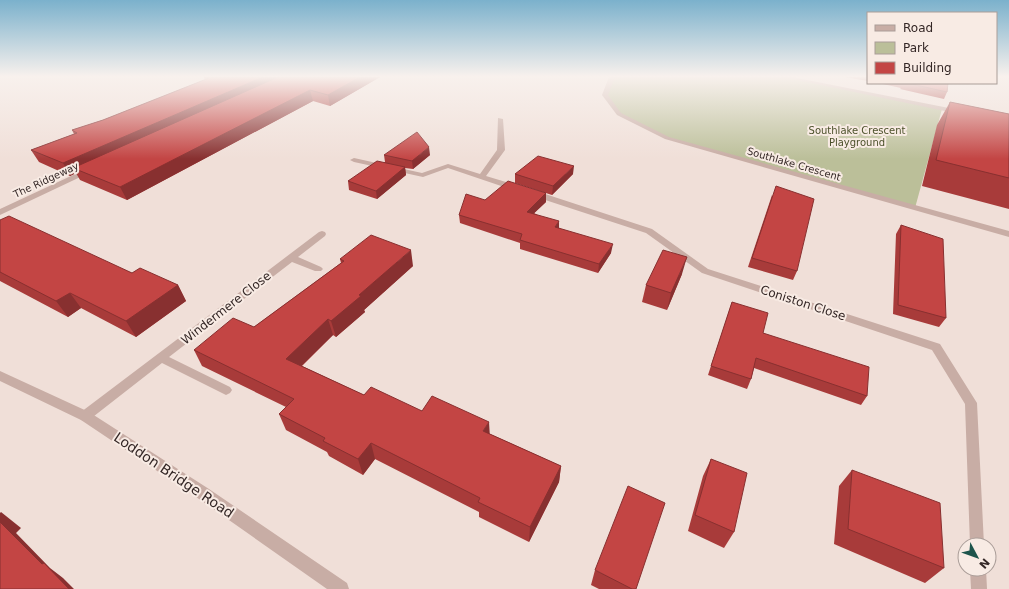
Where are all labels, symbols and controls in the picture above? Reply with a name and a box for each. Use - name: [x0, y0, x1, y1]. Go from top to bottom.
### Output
- legend: [867, 12, 997, 84]
- text: Road: [903, 21, 933, 35]
- text: Park: [903, 41, 929, 55]
- text: Building: [903, 61, 952, 75]
- park label: Southlake Crescent Playground: [809, 125, 906, 148]
- street label: Southlake Crescent: [746, 145, 842, 183]
- street label: The Ridgeway: [11, 160, 80, 200]
- street label: Windermere Close: [178, 269, 274, 347]
- street label: Coniston Close: [758, 283, 848, 323]
- street label: Loddon Bridge Road: [111, 429, 237, 521]
- north arrow: [957, 537, 997, 577]
- text: N: [976, 555, 992, 571]

